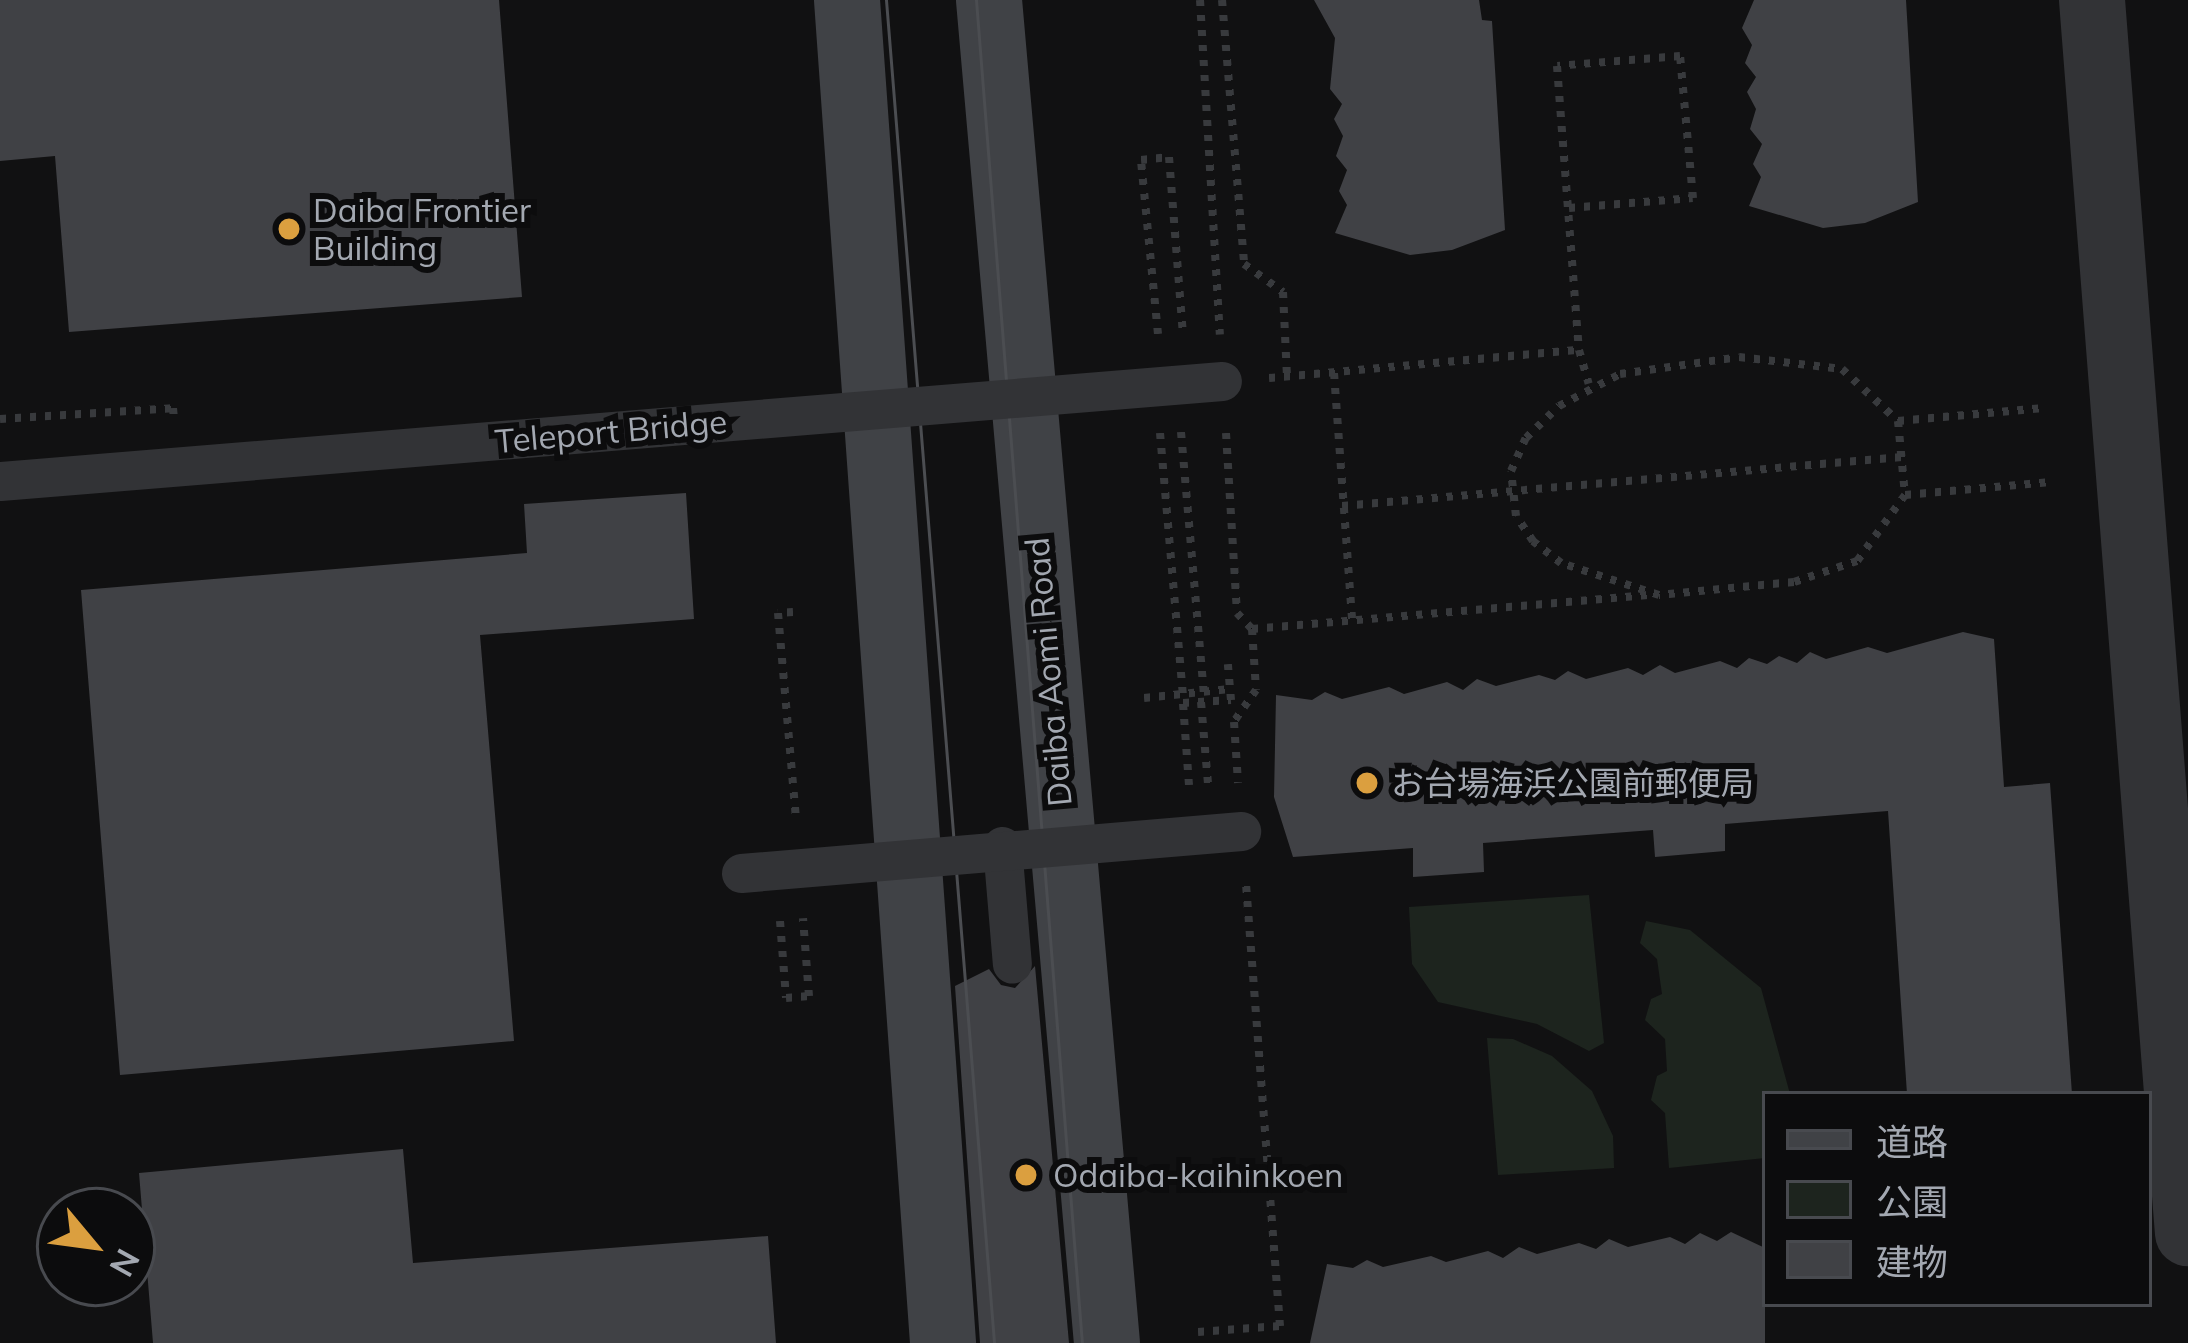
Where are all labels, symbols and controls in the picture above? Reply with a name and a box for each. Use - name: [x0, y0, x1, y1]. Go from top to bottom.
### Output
- place label: Daiba Frontier Building: [313, 190, 531, 268]
- marker: Daiba Frontier Building: [276, 216, 302, 242]
- street label: Teleport Bridge: [493, 401, 729, 461]
- street label: Daiba Aomi Road: [1017, 536, 1079, 808]
- place label: お台場海浜公園前郵便局: [1391, 763, 1754, 803]
- marker: お台場海浜公園前郵便局: [1354, 770, 1380, 796]
- legend: [1762, 1091, 2152, 1307]
- text: 道路: [1876, 1119, 1948, 1164]
- place label: Odaiba-kaihinkoen: [1053, 1155, 1343, 1195]
- marker: Odaiba-kaihinkoen: [1010, 1159, 1042, 1191]
- text: 公園: [1876, 1179, 1948, 1224]
- north arrow: [36, 1187, 156, 1307]
- text: 建物: [1876, 1239, 1948, 1284]
- text: N: [101, 1242, 149, 1284]

